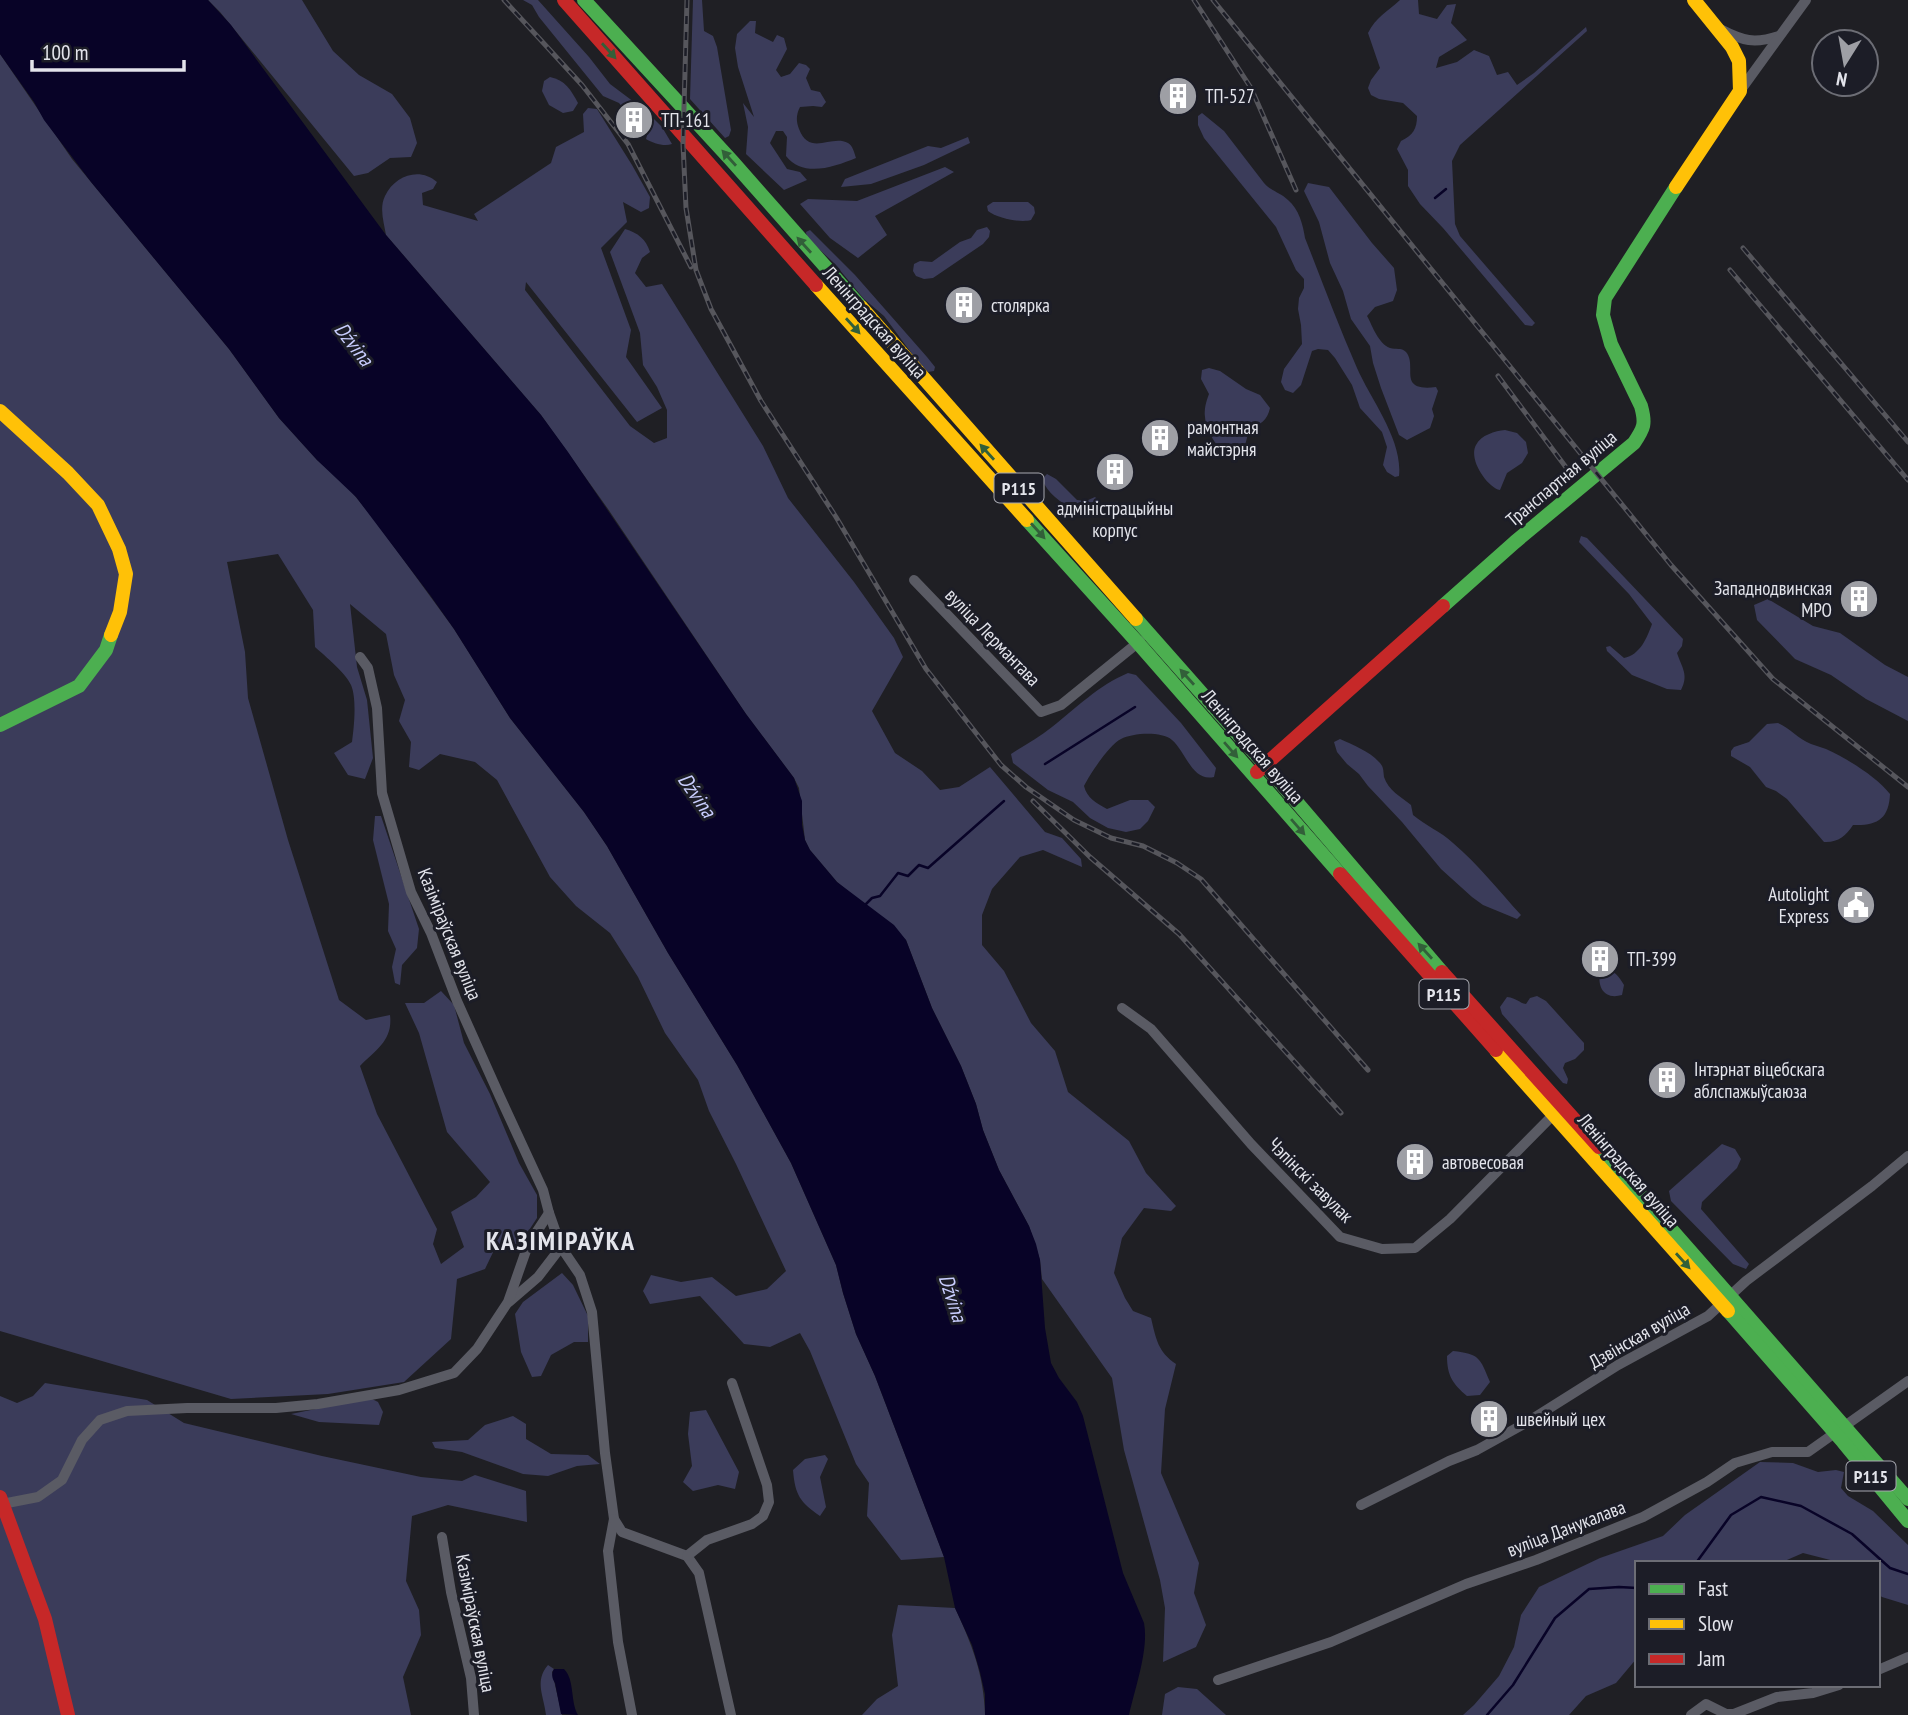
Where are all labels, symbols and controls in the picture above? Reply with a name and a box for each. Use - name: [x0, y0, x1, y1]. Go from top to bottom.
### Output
- scale bar: [32, 28, 184, 72]
- north arrow: [1810, 28, 1880, 98]
- text: 100 m: [42, 39, 88, 66]
- one-way arrow: [601, 42, 617, 59]
- text: N: [1834, 67, 1849, 92]
- building icon: ТП-527: [1157, 75, 1199, 117]
- place label: ТП-527: [1205, 84, 1255, 108]
- building icon: ТП-161: [613, 99, 655, 141]
- place label: ТП-161: [661, 108, 711, 132]
- one-way arrow: [722, 150, 737, 167]
- one-way arrow: [796, 236, 812, 254]
- street label: Ленінградская вуліца: [817, 260, 932, 383]
- building icon: столярка: [943, 284, 985, 326]
- place label: столярка: [991, 293, 1050, 317]
- water label: Dźvina: [328, 317, 381, 373]
- one-way arrow: [844, 317, 860, 334]
- place label: рамонтная майстэрня: [1187, 415, 1259, 461]
- building icon: рамонтная майстэрня: [1139, 417, 1181, 459]
- street label: Транспартная вуліца: [1501, 425, 1621, 531]
- one-way arrow: [980, 444, 996, 461]
- building icon: адміністрацыйны корпус: [1094, 451, 1136, 493]
- road number: Р115: [995, 474, 1044, 502]
- place label: адміністрацыйны корпус: [1057, 496, 1173, 542]
- one-way arrow: [1030, 523, 1045, 540]
- place label: Западнодвинская МРО: [1714, 576, 1832, 622]
- building icon: Западнодвинская МРО: [1838, 578, 1880, 620]
- street label: вуліца Лермантава: [940, 583, 1046, 691]
- one-way arrow: [1180, 669, 1195, 686]
- street label: Ленінградская вуліца: [1196, 683, 1309, 808]
- one-way arrow: [1223, 741, 1238, 758]
- water label: Dźvina: [672, 767, 723, 824]
- one-way arrow: [1290, 818, 1305, 835]
- street label: Казіміраўская вуліца: [413, 864, 487, 1004]
- place label: Autolight Express: [1768, 882, 1830, 928]
- public building icon: Autolight Express: [1835, 884, 1877, 926]
- building icon: ТП-399: [1579, 938, 1621, 980]
- one-way arrow: [1418, 943, 1433, 960]
- place label: ТП-399: [1627, 947, 1677, 971]
- road number: Р115: [1420, 979, 1468, 1009]
- place label: Інтэрнат віцебскага аблспажыўсаюза: [1694, 1057, 1825, 1103]
- building icon: Інтэрнат віцебскага аблспажыўсаюза: [1646, 1059, 1688, 1101]
- street label: Ленінградская вуліца: [1572, 1107, 1685, 1232]
- street label: Чэпінскі завулак: [1263, 1132, 1359, 1228]
- building icon: автовесовая: [1394, 1141, 1436, 1183]
- place label: автовесовая: [1442, 1150, 1524, 1174]
- district label: КАЗІМІРАЎКА: [486, 1224, 636, 1257]
- one-way arrow: [1675, 1253, 1691, 1270]
- water label: Dźvina: [933, 1271, 974, 1327]
- street label: Дзвінская вуліца: [1584, 1296, 1694, 1374]
- building icon: швейный цех: [1468, 1398, 1510, 1440]
- place label: швейный цех: [1516, 1407, 1606, 1431]
- road number: Р115: [1846, 1462, 1896, 1490]
- street label: вуліца Данукалава: [1503, 1494, 1629, 1562]
- street label: Казіміраўская вуліца: [451, 1552, 501, 1694]
- legend: [1635, 1561, 1880, 1687]
- text: Fast: [1698, 1575, 1728, 1602]
- text: Slow: [1698, 1610, 1734, 1637]
- text: Jam: [1697, 1645, 1725, 1672]

